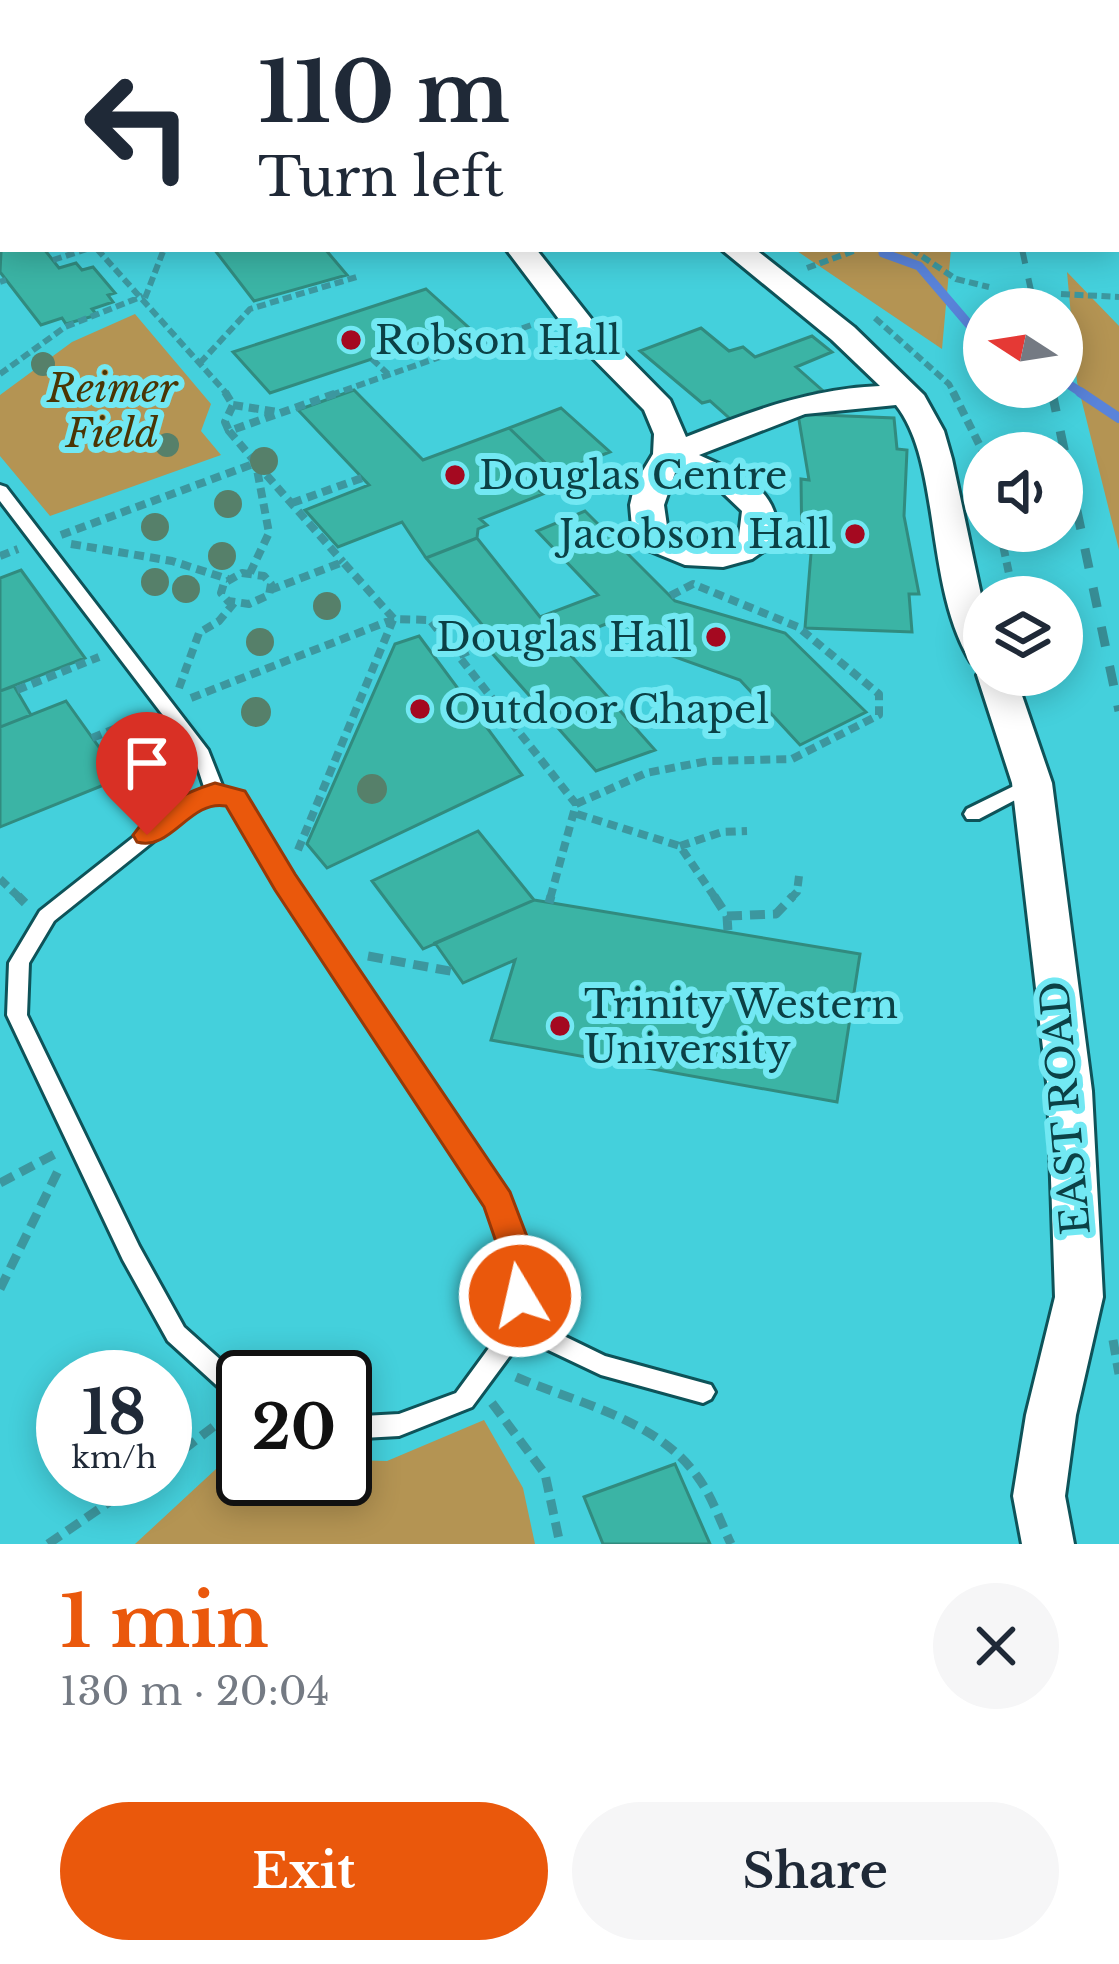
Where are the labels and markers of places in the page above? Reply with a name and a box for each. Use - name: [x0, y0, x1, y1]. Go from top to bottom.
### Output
- place label: Robson Hall: [375, 316, 621, 365]
- marker: Robson Hall: [338, 327, 364, 353]
- place label: Douglas Centre: [479, 451, 787, 500]
- marker: Douglas Centre: [442, 462, 468, 488]
- place label: Jacobson Hall: [554, 510, 831, 559]
- marker: Jacobson Hall: [842, 521, 868, 547]
- place label: Douglas Hall: [436, 613, 692, 662]
- marker: Douglas Hall: [703, 624, 729, 650]
- place label: Outdoor Chapel: [444, 685, 769, 734]
- marker: Outdoor Chapel: [407, 696, 433, 722]
- pin: [96, 712, 198, 835]
- place label: Trinity Western University: [584, 980, 898, 1074]
- marker: Trinity Western University: [547, 1013, 573, 1039]

